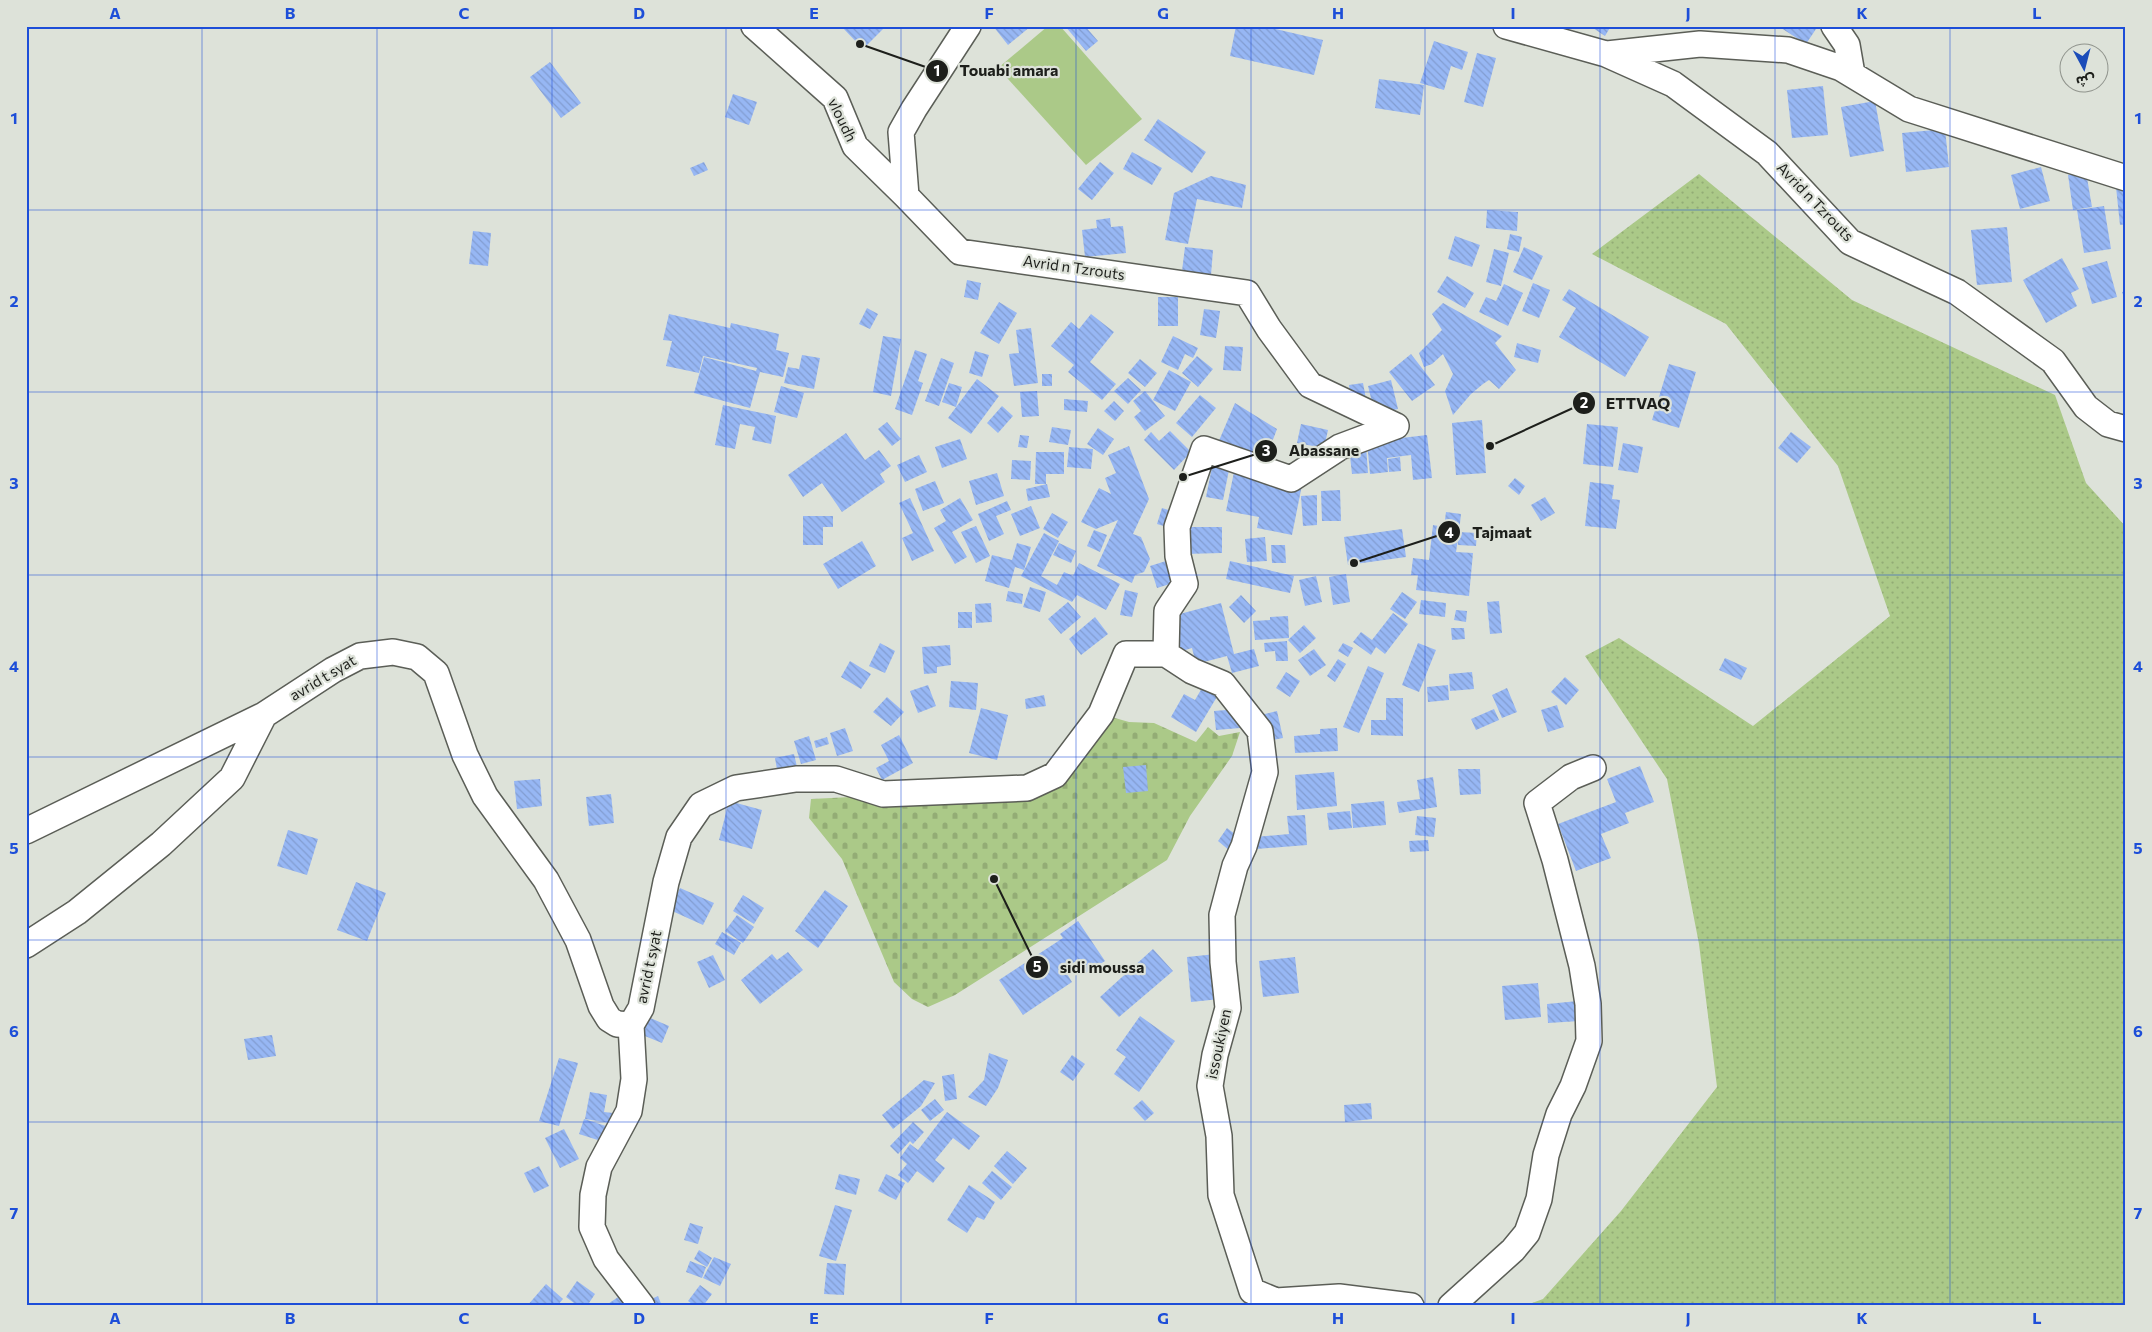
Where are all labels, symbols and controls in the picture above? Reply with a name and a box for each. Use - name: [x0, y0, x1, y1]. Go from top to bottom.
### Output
- text: A: [109, 3, 121, 22]
- text: B: [285, 3, 296, 22]
- text: C: [459, 3, 470, 22]
- text: D: [633, 3, 645, 22]
- text: E: [809, 3, 819, 22]
- text: F: [984, 3, 994, 22]
- text: G: [1157, 3, 1169, 22]
- text: H: [1332, 3, 1344, 22]
- text: I: [1510, 3, 1516, 22]
- text: J: [1685, 3, 1691, 22]
- text: K: [1856, 3, 1868, 22]
- text: L: [2032, 3, 2042, 22]
- north arrow: [2060, 42, 2110, 92]
- callout: Touabi amara: [924, 55, 1068, 86]
- text: Touabi amara: [960, 60, 1058, 79]
- text: 1: [934, 61, 940, 79]
- text: ش: [2075, 72, 2096, 91]
- street label: vloudh: [825, 95, 861, 144]
- text: 1: [10, 108, 18, 127]
- text: 1: [2134, 108, 2142, 127]
- street label: Avrid n Tzrouts: [1774, 158, 1858, 245]
- street label: Avrid n Tzrouts: [1022, 251, 1126, 283]
- text: 2: [9, 291, 19, 310]
- text: 2: [2133, 291, 2143, 310]
- callout: ETTVAQ: [1571, 387, 1680, 418]
- text: 2: [1580, 393, 1588, 411]
- text: ETTVAQ: [1606, 393, 1670, 412]
- callout: Abassane: [1254, 435, 1369, 466]
- text: Abassane: [1289, 440, 1359, 459]
- text: 3: [1262, 441, 1271, 459]
- text: 3: [9, 473, 19, 492]
- text: 3: [2133, 473, 2143, 492]
- callout: Tajmaat: [1437, 517, 1541, 548]
- text: Tajmaat: [1472, 522, 1532, 541]
- text: 4: [1444, 523, 1454, 541]
- street label: avrid t syat: [286, 650, 359, 704]
- text: 4: [9, 656, 19, 675]
- text: 4: [2133, 656, 2143, 675]
- text: 5: [9, 838, 19, 857]
- text: 5: [2133, 838, 2143, 857]
- street label: avrid t syat: [632, 929, 665, 1005]
- callout: sidi moussa: [1025, 952, 1154, 983]
- text: 5: [1033, 957, 1042, 975]
- text: sidi moussa: [1060, 957, 1144, 976]
- street label: issoukiyen: [1202, 1007, 1234, 1080]
- text: 6: [9, 1021, 19, 1040]
- text: 6: [2133, 1021, 2143, 1040]
- text: 7: [10, 1203, 19, 1222]
- text: 7: [2134, 1203, 2143, 1222]
- text: A: [109, 1308, 121, 1327]
- text: B: [285, 1308, 296, 1327]
- text: C: [459, 1308, 470, 1327]
- text: D: [633, 1308, 645, 1327]
- text: E: [809, 1308, 819, 1327]
- text: F: [984, 1308, 994, 1327]
- text: G: [1157, 1308, 1169, 1327]
- text: H: [1332, 1308, 1344, 1327]
- text: I: [1510, 1308, 1516, 1327]
- text: J: [1685, 1308, 1691, 1327]
- text: K: [1856, 1308, 1868, 1327]
- text: L: [2032, 1308, 2042, 1327]

